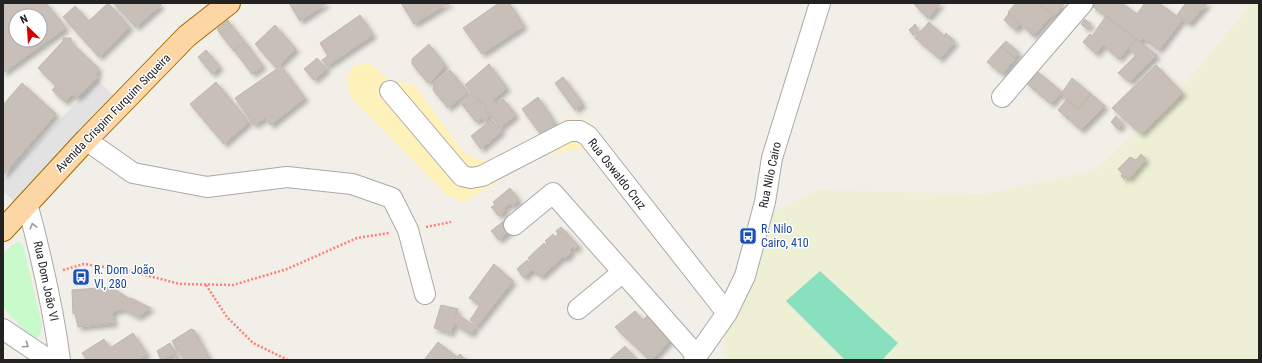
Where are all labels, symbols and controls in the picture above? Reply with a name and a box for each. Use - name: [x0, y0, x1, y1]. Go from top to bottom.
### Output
- north arrow: [8, 8, 48, 48]
- text: N: [18, 12, 30, 27]
- street label: Avenida Crispim Furquim Siqueira: [53, 51, 173, 175]
- street label: Rua Oswaldo Cruz: [585, 136, 649, 212]
- street label: Rua Nilo Cairo: [756, 141, 784, 209]
- place label: R. Nilo Cairo, 410: [761, 222, 809, 250]
- one-way arrow: [29, 223, 38, 230]
- bus stop icon: R. Nilo Cairo, 410: [738, 226, 758, 246]
- street label: Rua Dom João VI: [31, 240, 61, 322]
- place label: R. Dom João VI, 280: [94, 263, 155, 291]
- bus stop icon: R. Dom João VI, 280: [71, 267, 91, 287]
- one-way arrow: [21, 341, 28, 348]

